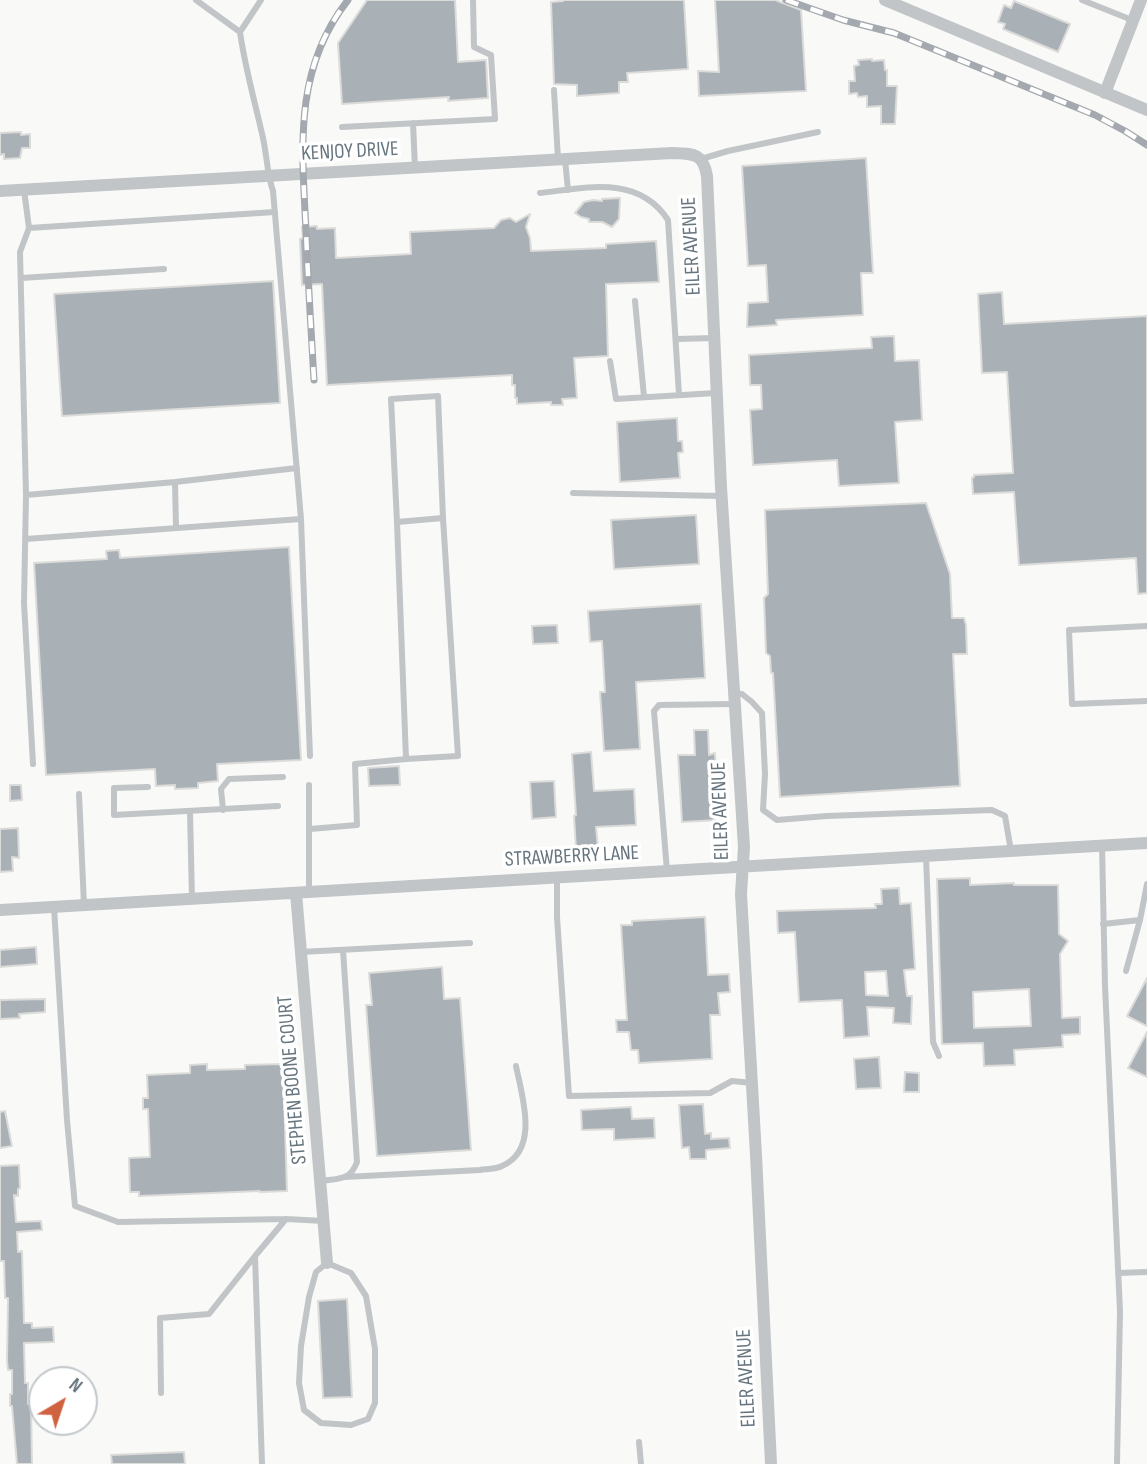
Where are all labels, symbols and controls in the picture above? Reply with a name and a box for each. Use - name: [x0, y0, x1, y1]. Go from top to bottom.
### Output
- street label: KENJOY DRIVE: [301, 137, 399, 167]
- street label: EILER AVENUE: [677, 196, 707, 296]
- street label: EILER AVENUE: [707, 761, 735, 861]
- street label: STRAWBERRY LANE: [504, 841, 640, 873]
- street label: STEPHEN BOONE COURT: [273, 994, 313, 1166]
- street label: EILER AVENUE: [732, 1328, 762, 1428]
- north arrow: [28, 1366, 98, 1436]
- text: N: [64, 1374, 86, 1398]

